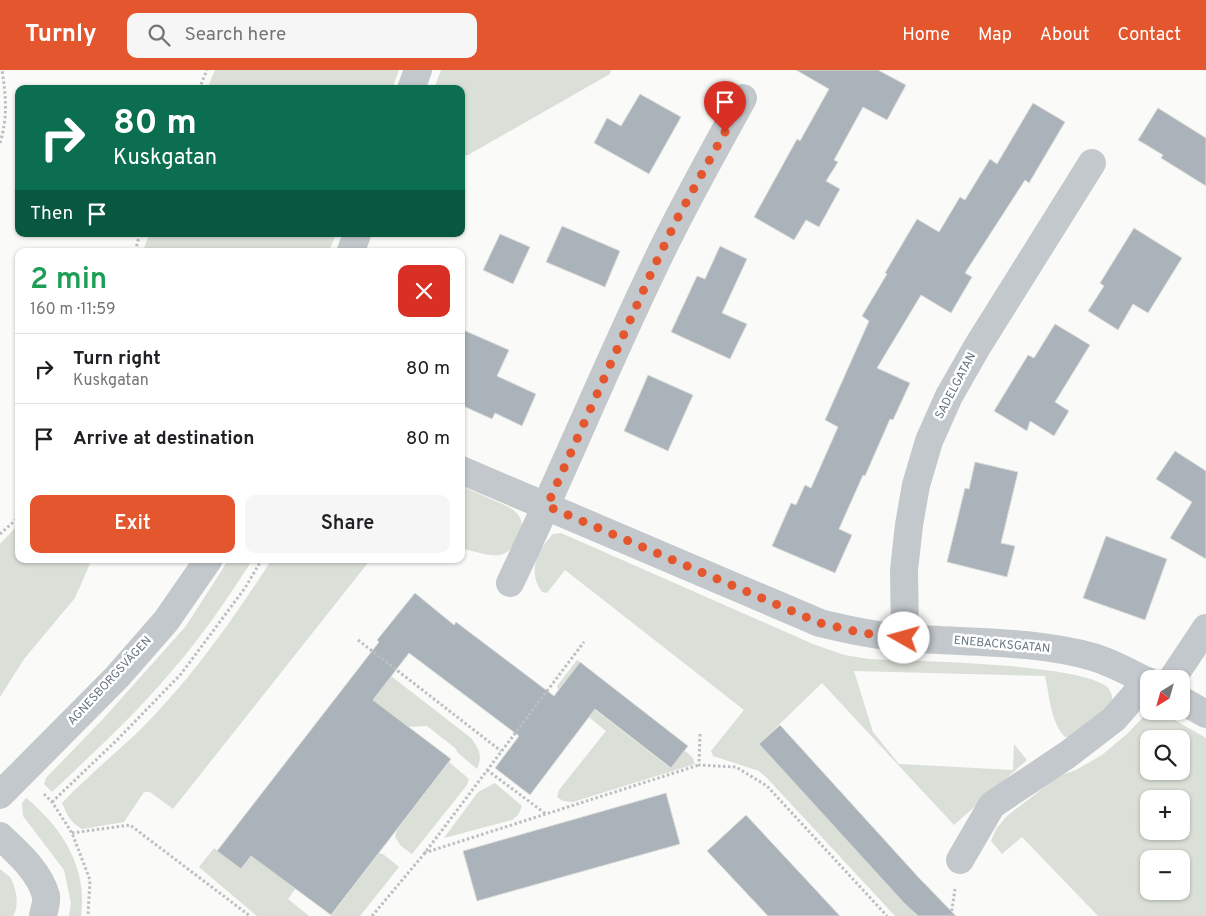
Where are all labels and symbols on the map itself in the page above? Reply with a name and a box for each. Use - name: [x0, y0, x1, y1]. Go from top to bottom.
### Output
- pin: [704, 81, 746, 132]
- street label: SADELGATAN: [932, 350, 980, 422]
- position arrow: [877, 611, 929, 663]
- street label: AGNESBORGSVÄGEN: [65, 633, 155, 729]
- street label: ENEBACKSGATAN: [953, 633, 1051, 657]
- north arrow: [1140, 670, 1190, 720]

